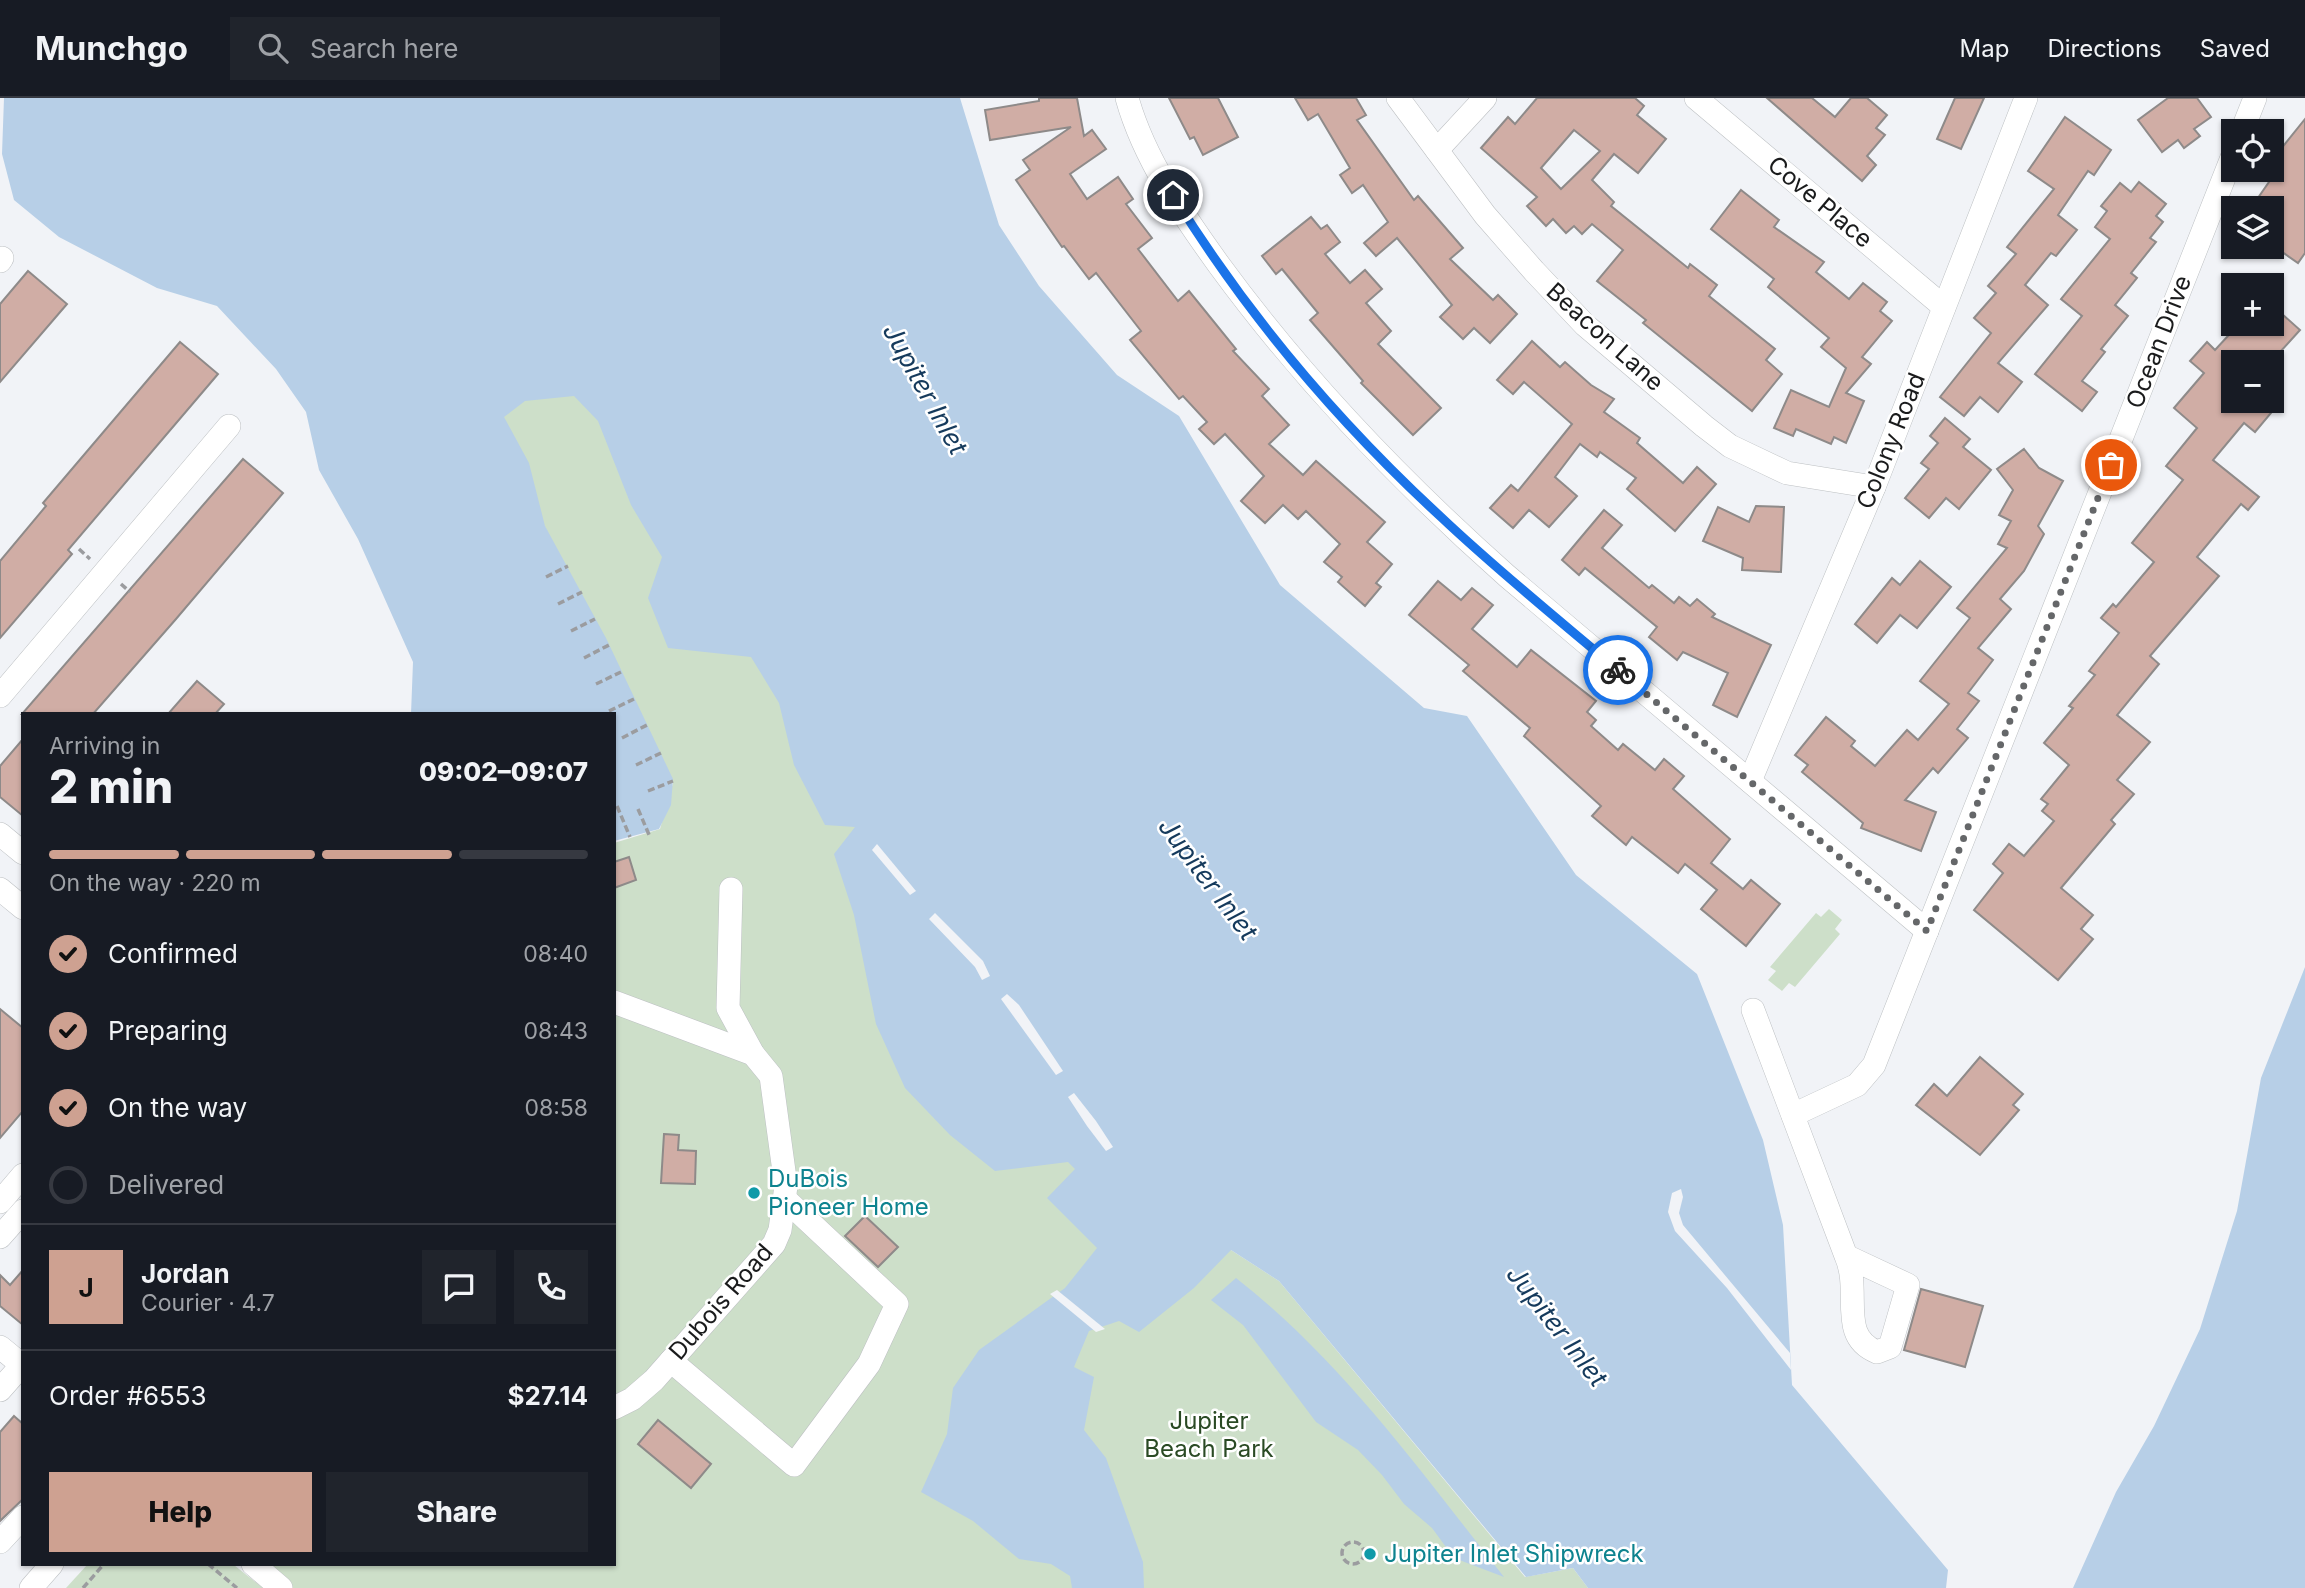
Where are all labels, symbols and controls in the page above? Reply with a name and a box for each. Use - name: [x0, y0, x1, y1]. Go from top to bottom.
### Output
- search box: [230, 17, 720, 80]
- text: Munchgo: [35, 28, 188, 68]
- icon: search: [254, 29, 292, 67]
- text: Search here: [310, 33, 459, 64]
- text: Map: [1960, 34, 2009, 63]
- text: Directions: [2047, 34, 2162, 63]
- text: Saved: [2200, 34, 2270, 63]
- map controls: [2221, 119, 2284, 413]
- button: locate: [2221, 119, 2284, 182]
- street label: Cove Place: [1762, 150, 1878, 254]
- pin: [1143, 165, 1203, 225]
- icon: home: [1154, 176, 1192, 214]
- button: layers: [2221, 196, 2284, 259]
- street label: Ocean Drive: [2120, 271, 2197, 412]
- button: +: [2221, 273, 2284, 336]
- street label: Beacon Lane: [1541, 276, 1670, 397]
- water label: Jupiter Inlet: [877, 318, 974, 460]
- button: −: [2221, 350, 2284, 413]
- street label: Colony Road: [1850, 369, 1931, 513]
- pin: [2081, 435, 2141, 495]
- icon: bag: [2092, 446, 2130, 484]
- courier: [1583, 635, 1653, 705]
- icon: bike: [1599, 651, 1637, 689]
- text: Arriving in: [49, 732, 160, 760]
- text: 09:02–09:07: [419, 756, 588, 787]
- text: 2 min: [49, 758, 173, 814]
- water label: Jupiter Inlet: [1152, 811, 1265, 946]
- text: On the way · 220 m: [49, 869, 261, 897]
- icon: check: [49, 935, 87, 973]
- text: Confirmed: [108, 938, 238, 969]
- text: 08:40: [523, 940, 588, 968]
- icon: check: [49, 1012, 87, 1050]
- text: Preparing: [108, 1015, 228, 1046]
- text: 08:43: [524, 1017, 588, 1045]
- icon: check: [49, 1089, 87, 1127]
- text: On the way: [108, 1092, 247, 1123]
- text: 08:58: [524, 1094, 588, 1122]
- place label: DuBois Pioneer Home: [768, 1164, 929, 1221]
- text: Delivered: [108, 1169, 224, 1200]
- marker: DuBois Pioneer Home: [746, 1185, 762, 1201]
- street label: Dubois Road: [663, 1238, 779, 1365]
- button: chat: [422, 1250, 496, 1324]
- button: phone: [514, 1250, 588, 1324]
- text: Jordan: [141, 1258, 230, 1289]
- water label: Jupiter Inlet: [1501, 1259, 1615, 1393]
- text: J: [78, 1272, 94, 1303]
- text: Courier · 4.7: [141, 1289, 275, 1317]
- text: Order #6553: [49, 1380, 207, 1411]
- text: $27.14: [508, 1380, 588, 1411]
- park label: Jupiter Beach Park: [1144, 1406, 1274, 1463]
- button: Help: [49, 1472, 312, 1552]
- button: Share: [326, 1472, 588, 1552]
- place label: Jupiter Inlet Shipwreck: [1384, 1539, 1644, 1568]
- marker: Jupiter Inlet Shipwreck: [1362, 1546, 1378, 1562]

